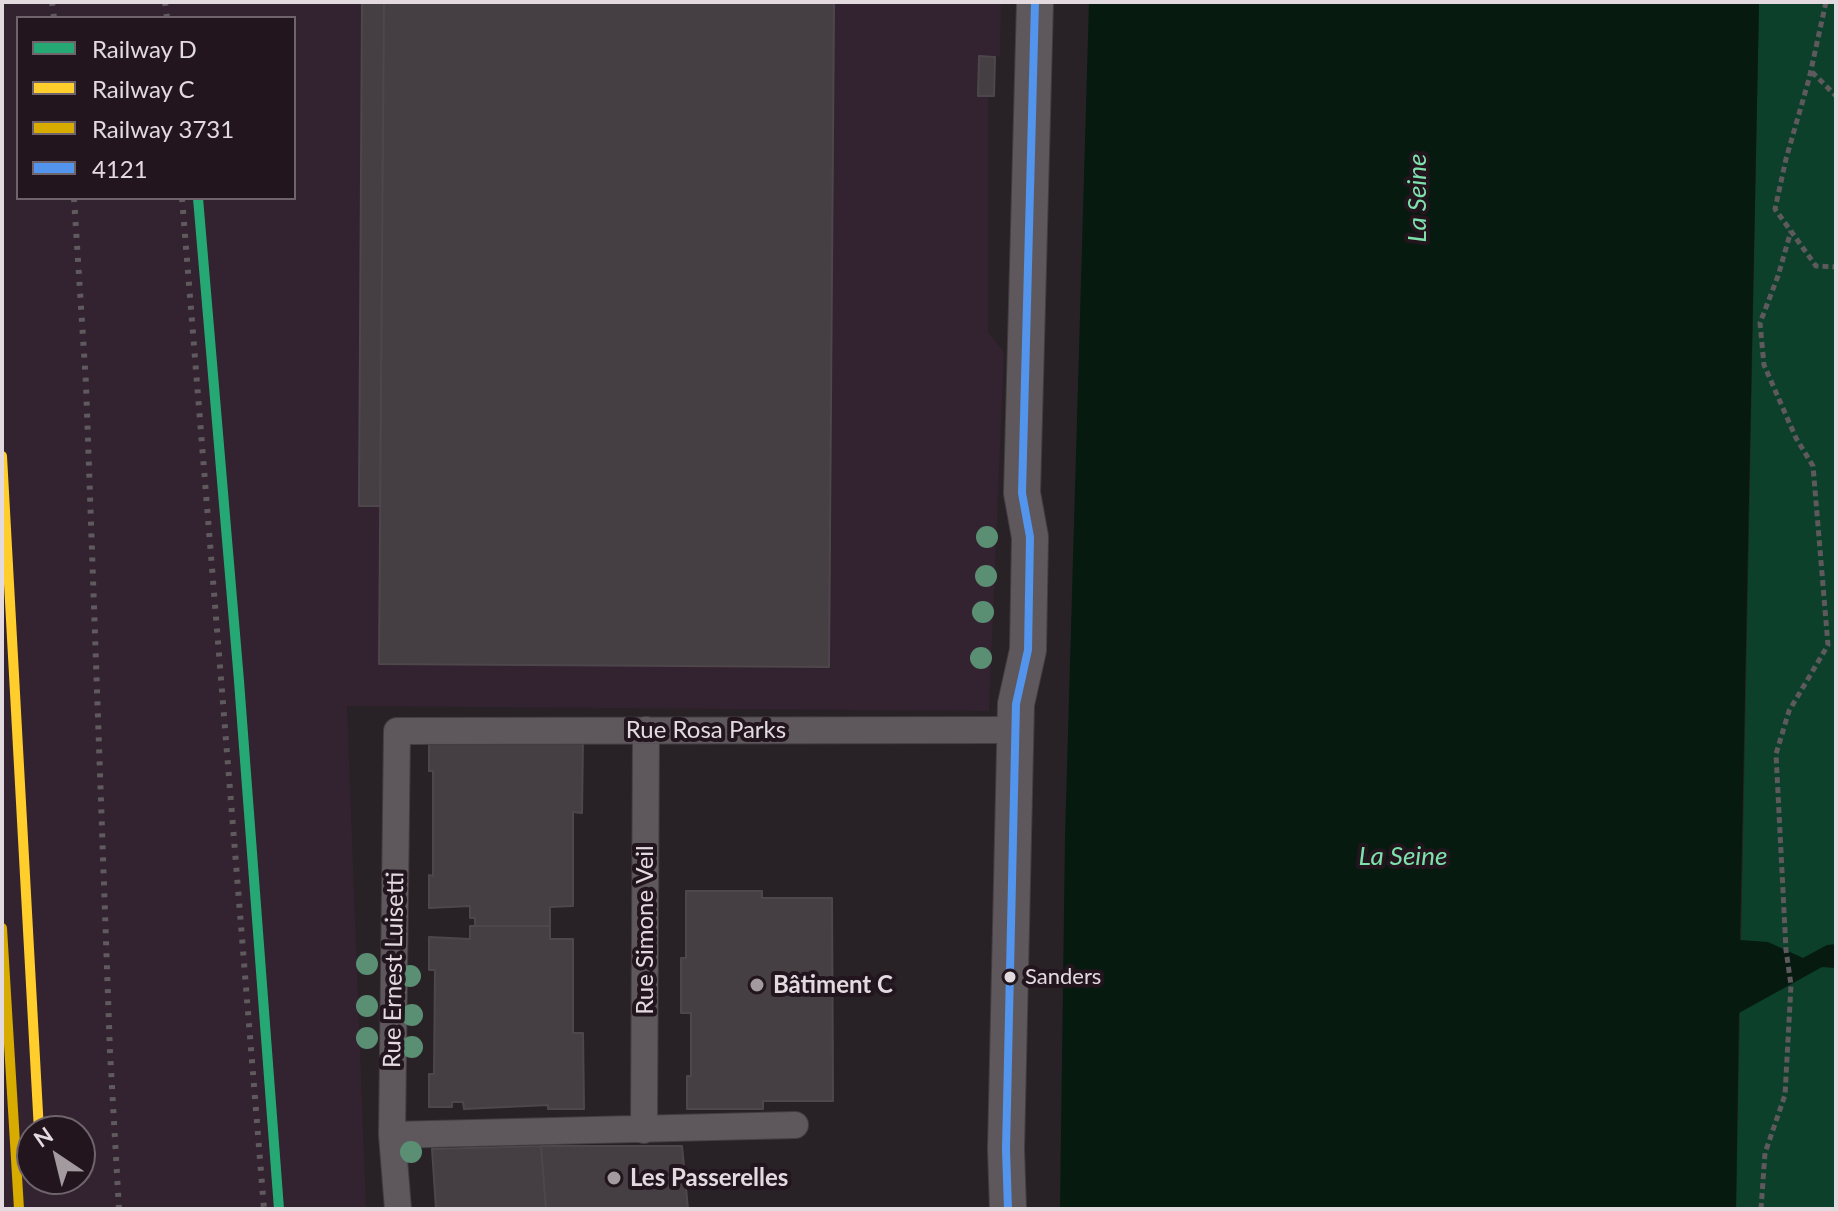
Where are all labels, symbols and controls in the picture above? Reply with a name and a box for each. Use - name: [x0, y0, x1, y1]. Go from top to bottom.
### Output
- legend: [16, 16, 296, 200]
- text: Railway D: [92, 34, 197, 63]
- text: Railway C: [92, 74, 195, 103]
- text: Railway 3731: [92, 114, 234, 143]
- water label: La Seine: [1402, 153, 1434, 243]
- text: 4121: [92, 154, 148, 183]
- street label: Rue Rosa Parks: [626, 716, 786, 744]
- water label: La Seine: [1358, 841, 1448, 873]
- street label: Rue Simone Veil: [631, 845, 659, 1015]
- street label: Rue Ernest Luisetti: [378, 872, 410, 1068]
- place label: Sanders: [1025, 964, 1101, 990]
- marker: Sanders: [1002, 969, 1018, 985]
- place label: Bâtiment C: [773, 971, 893, 999]
- marker: Bâtiment C: [748, 976, 766, 994]
- north arrow: [16, 1115, 96, 1195]
- text: N: [28, 1121, 58, 1152]
- place label: Les Passerelles: [630, 1164, 788, 1192]
- marker: Les Passerelles: [605, 1169, 623, 1187]

